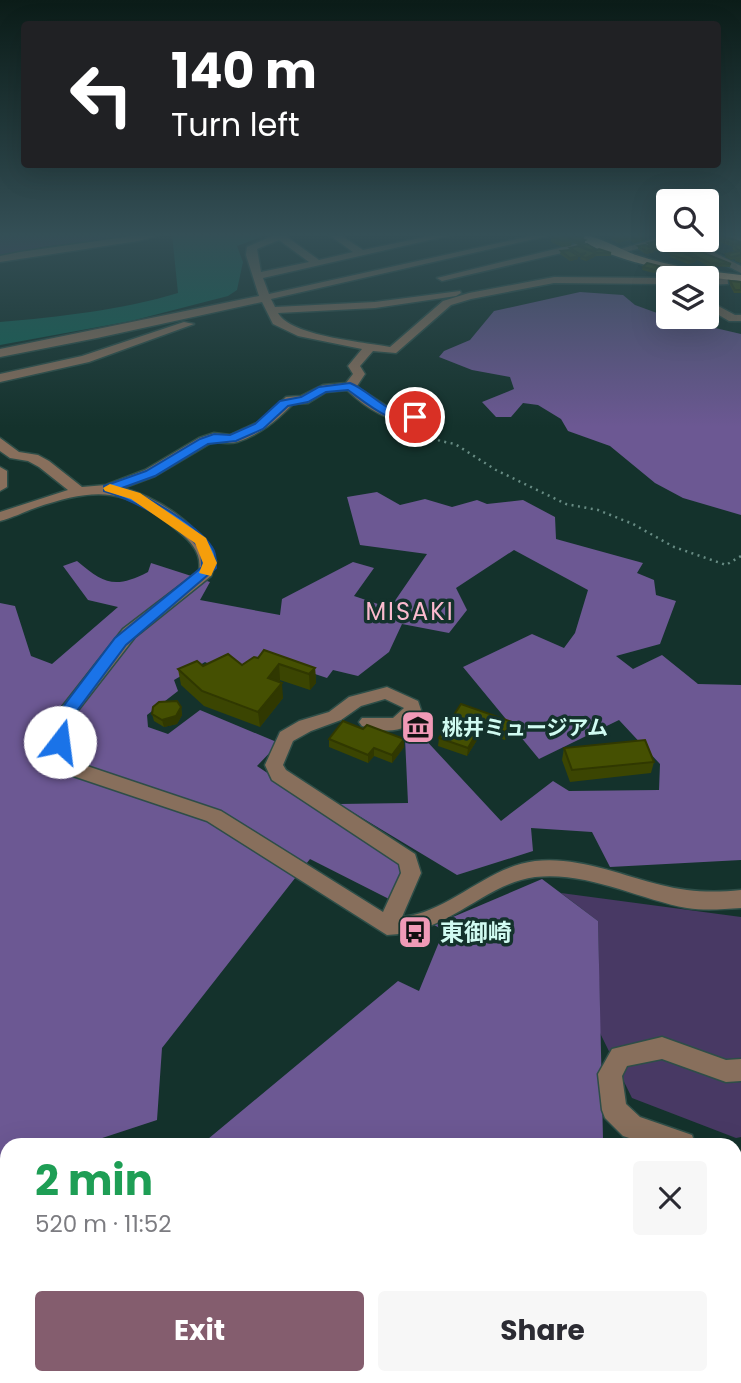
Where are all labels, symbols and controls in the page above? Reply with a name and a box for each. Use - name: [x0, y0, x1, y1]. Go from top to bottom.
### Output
- text: 140 m: [171, 37, 317, 105]
- icon: left: [56, 49, 147, 140]
- text: Turn left: [171, 102, 300, 147]
- map controls: [656, 189, 719, 329]
- button: search: [656, 189, 719, 252]
- button: layers: [656, 266, 719, 329]
- pin: [385, 387, 445, 447]
- icon: arrive: [396, 398, 434, 436]
- district label: MISAKI: [365, 595, 455, 628]
- position arrow: [23, 705, 97, 779]
- museum icon: 桃井ミュージアム: [399, 708, 437, 746]
- place label: 桃井ミュージアム: [442, 713, 608, 742]
- bus stop icon: 東御崎: [396, 913, 434, 951]
- place label: 東御崎: [440, 916, 512, 949]
- text: 2 min: [35, 1151, 153, 1210]
- button: close: [633, 1161, 707, 1235]
- text: 520 m · 11:52: [35, 1208, 171, 1240]
- button: Exit: [35, 1291, 364, 1371]
- button: Share: [378, 1291, 707, 1371]

